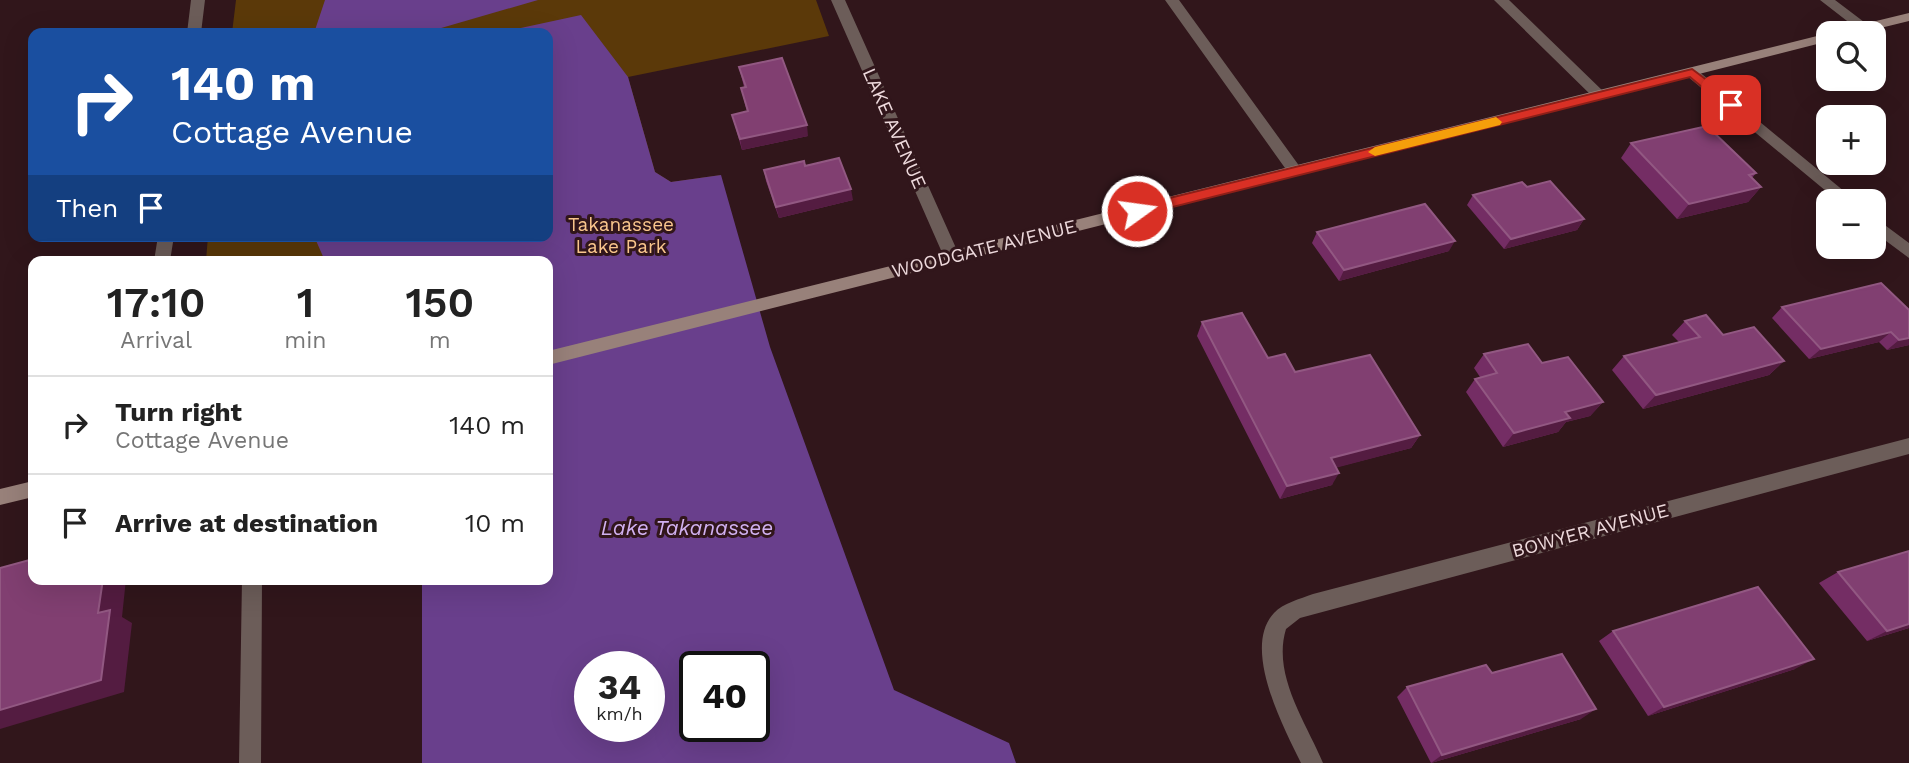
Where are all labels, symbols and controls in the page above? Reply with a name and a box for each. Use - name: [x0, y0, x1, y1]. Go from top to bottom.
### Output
- map controls: [1816, 21, 1886, 259]
- button: search: [1816, 21, 1886, 91]
- text: 140 m: [171, 54, 315, 112]
- icon: right: [56, 56, 147, 147]
- street label: LAKE AVENUE: [858, 64, 931, 192]
- pin: [1701, 75, 1761, 135]
- icon: arrive: [1712, 86, 1750, 124]
- button: +: [1816, 105, 1886, 175]
- text: Cottage Avenue: [171, 113, 413, 151]
- position arrow: [1100, 174, 1174, 248]
- icon: arrive: [132, 189, 170, 227]
- button: −: [1816, 189, 1886, 259]
- text: Then: [56, 193, 118, 223]
- park label: Takanassee Lake Park: [568, 213, 674, 258]
- street label: WOODGATE AVENUE: [889, 214, 1079, 283]
- text: 17:10: [107, 278, 205, 327]
- text: 1: [297, 278, 314, 327]
- text: 150: [405, 278, 474, 327]
- text: Arrival: [120, 327, 192, 354]
- text: min: [284, 327, 327, 354]
- text: m: [429, 327, 451, 354]
- text: Turn right: [115, 397, 242, 427]
- icon: right: [56, 406, 94, 444]
- text: 140 m: [449, 410, 525, 440]
- text: Cottage Avenue: [115, 427, 289, 454]
- street label: BOWYER AVENUE: [1509, 499, 1671, 562]
- icon: arrive: [56, 504, 94, 542]
- text: Arrive at destination: [115, 508, 378, 538]
- text: 10 m: [465, 508, 525, 538]
- water label: Lake Takanassee: [601, 515, 773, 540]
- speed limit sign: 40: [679, 651, 770, 742]
- text: 34: [598, 666, 641, 708]
- text: km/h: [596, 703, 643, 724]

